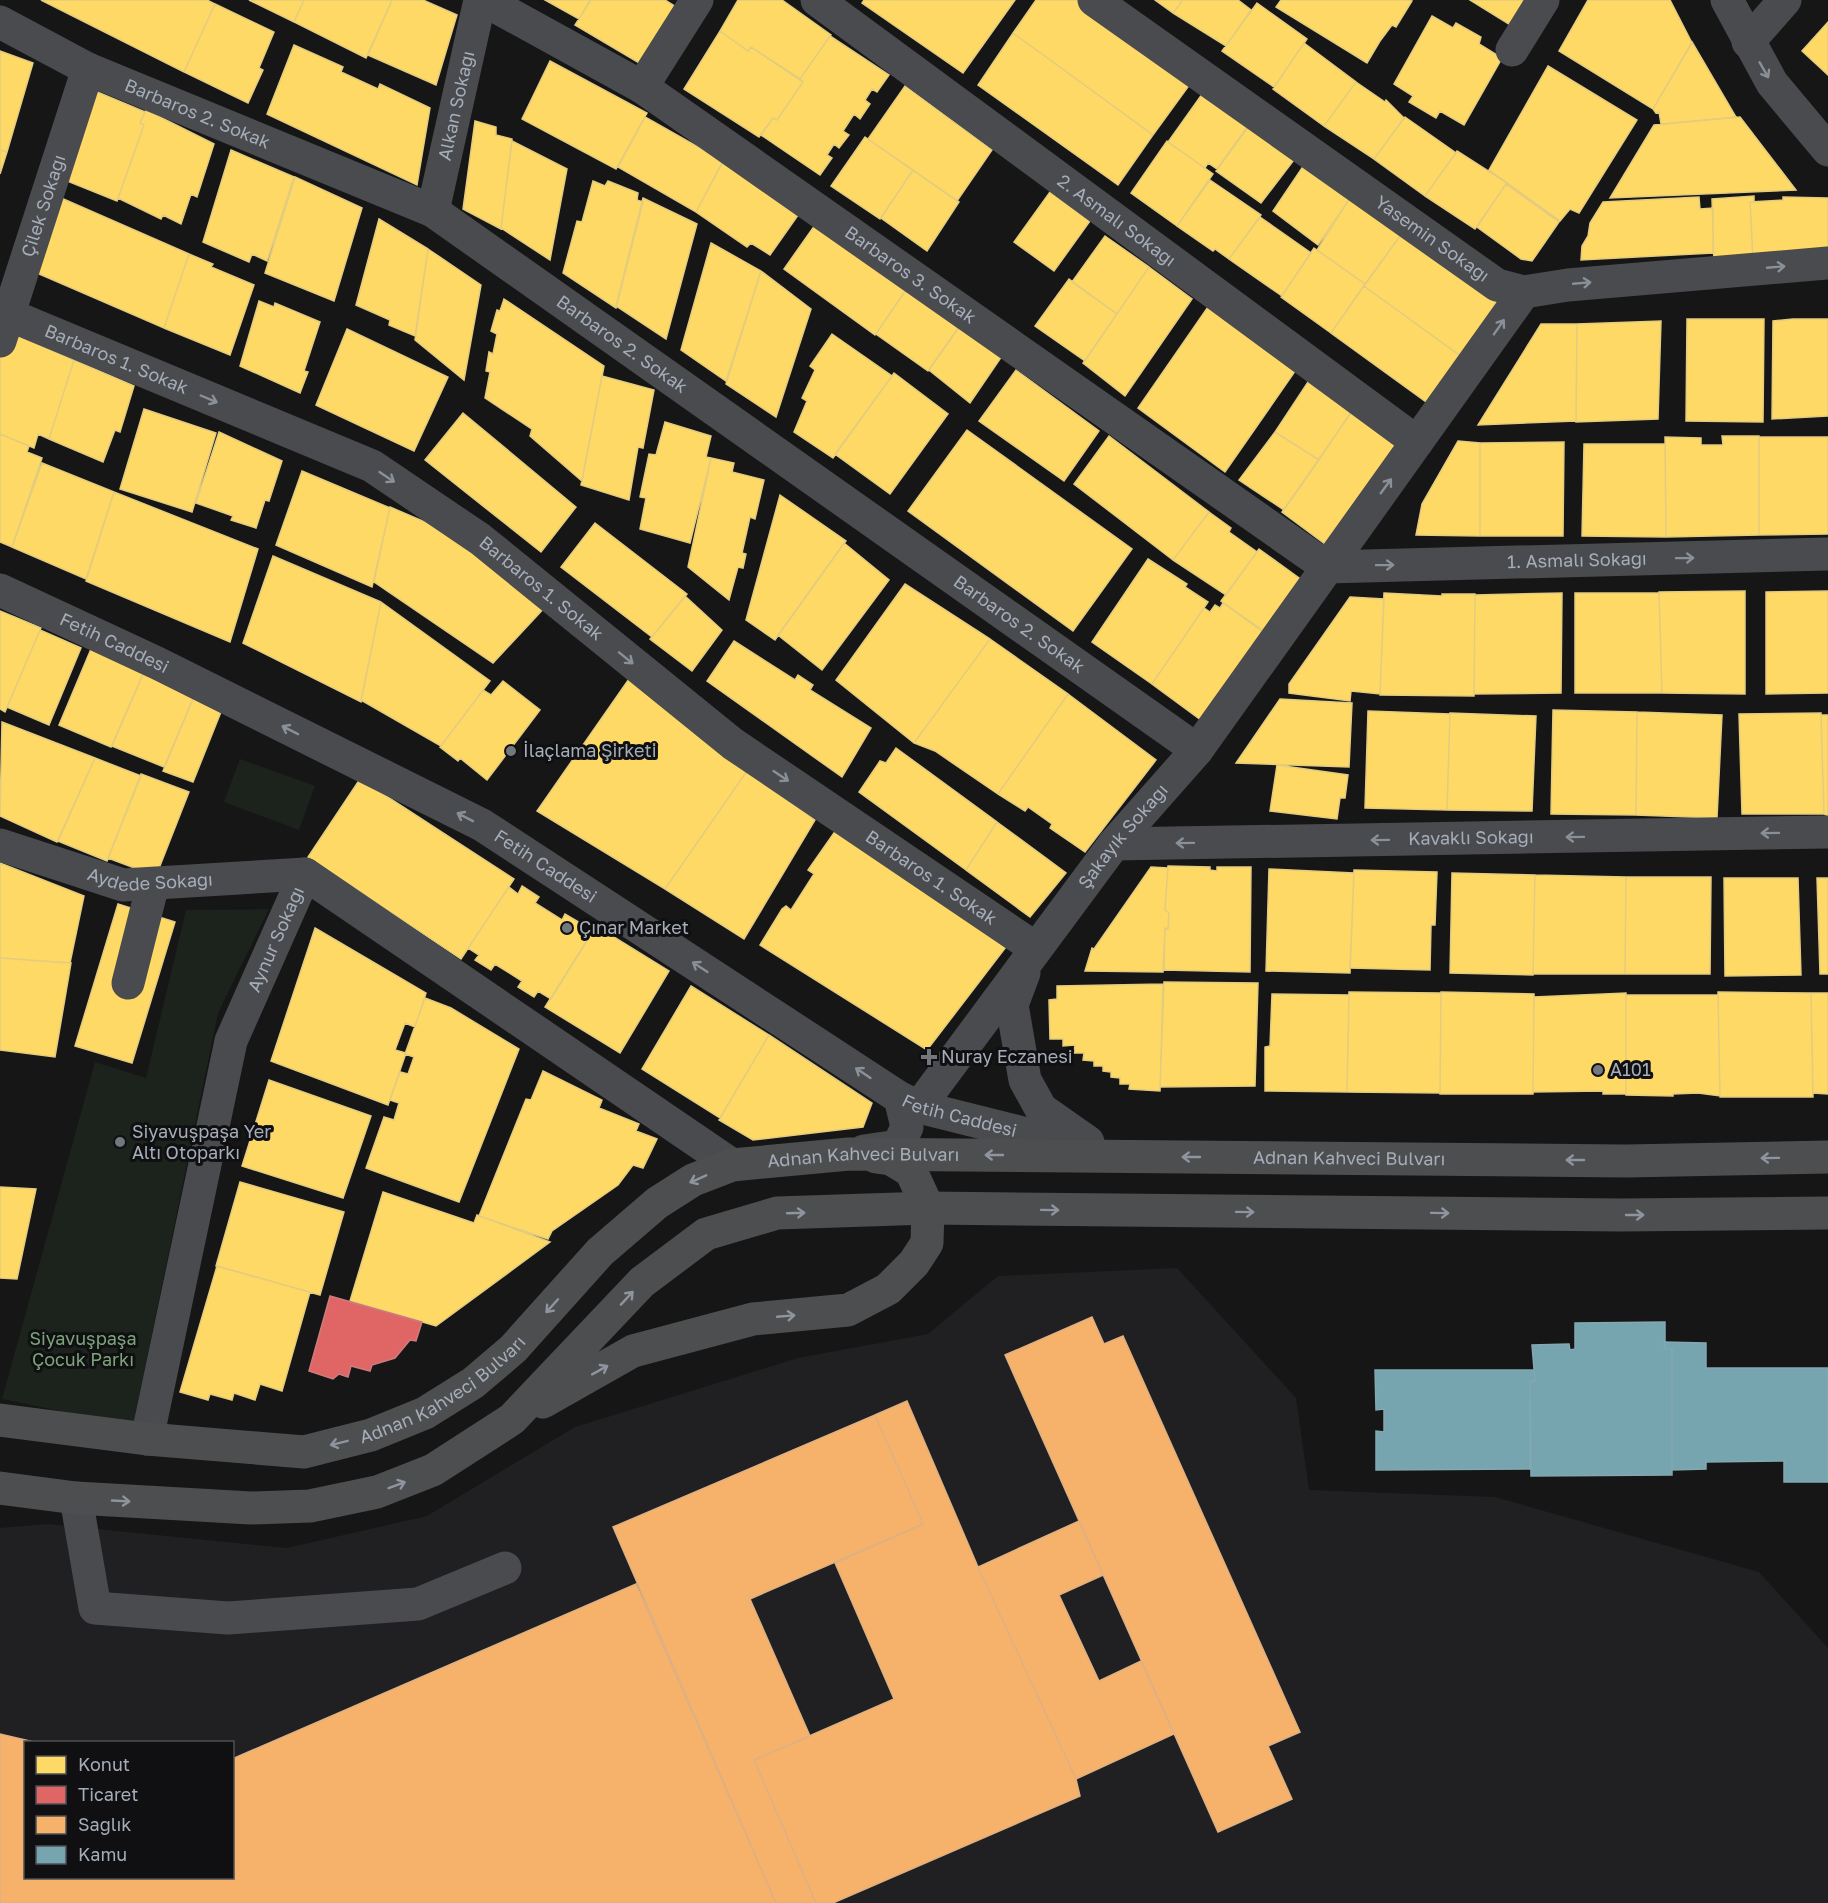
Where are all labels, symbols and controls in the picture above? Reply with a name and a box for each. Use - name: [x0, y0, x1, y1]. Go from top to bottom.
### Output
- street label: Alkan Sokağı: [433, 48, 478, 162]
- one-way arrow: [1759, 61, 1770, 79]
- street label: Barbaros 2. Sokak: [122, 73, 274, 153]
- street label: Çilek Sokağı: [16, 152, 70, 260]
- street label: 2. Asmalı Sokağı: [1054, 169, 1181, 271]
- street label: Yasemin Sokağı: [1371, 190, 1494, 286]
- street label: Barbaros 3. Sokak: [841, 221, 981, 328]
- one-way arrow: [1766, 261, 1785, 272]
- one-way arrow: [1571, 278, 1591, 289]
- street label: Barbaros 2. Sokak: [553, 290, 692, 397]
- street label: Barbaros 1. Sokak: [42, 319, 192, 398]
- one-way arrow: [1493, 319, 1505, 335]
- one-way arrow: [199, 394, 218, 405]
- one-way arrow: [379, 471, 395, 483]
- one-way arrow: [1380, 478, 1392, 494]
- street label: Barbaros 1. Sokak: [475, 531, 608, 645]
- street label: 1. Asmalı Sokağı: [1507, 547, 1647, 572]
- one-way arrow: [1674, 552, 1694, 564]
- one-way arrow: [1375, 560, 1394, 571]
- street label: Barbaros 2. Sokak: [950, 570, 1089, 677]
- street label: Fetih Caddesi: [57, 607, 173, 677]
- one-way arrow: [618, 651, 634, 664]
- one-way arrow: [281, 723, 299, 735]
- place label: İlaçlama Şirketi: [523, 739, 657, 761]
- marker: İlaçlama Şirketi: [504, 744, 518, 758]
- one-way arrow: [772, 770, 789, 783]
- street label: Şakayık Sokağı: [1073, 779, 1172, 893]
- one-way arrow: [456, 811, 474, 822]
- street label: Fetih Caddesi: [491, 824, 601, 907]
- street label: Barbaros 1. Sokak: [862, 825, 1001, 929]
- street label: Kavaklı Sokağı: [1408, 825, 1534, 849]
- one-way arrow: [1760, 828, 1780, 839]
- one-way arrow: [1565, 831, 1585, 842]
- one-way arrow: [1370, 834, 1390, 846]
- one-way arrow: [1175, 837, 1195, 849]
- street label: Aydede Sokağı: [85, 862, 213, 895]
- street label: Aynur Sokağı: [242, 883, 308, 995]
- place label: Çınar Market: [579, 916, 689, 938]
- marker: Çınar Market: [560, 921, 574, 935]
- one-way arrow: [692, 960, 709, 972]
- place label: Nuray Eczanesi: [941, 1045, 1073, 1067]
- marker: Nuray Eczanesi: [922, 1050, 936, 1064]
- place label: A101: [1610, 1058, 1651, 1080]
- marker: A101: [1591, 1063, 1605, 1077]
- one-way arrow: [855, 1067, 872, 1079]
- street label: Fetih Caddesi: [899, 1089, 1019, 1141]
- place label: Siyavuşpaşa Yer Altı Otoparkı: [132, 1120, 271, 1163]
- marker: Siyavuşpaşa Yer Altı Otoparkı: [113, 1135, 127, 1149]
- street label: Adnan Kahveci Bulvarı: [766, 1142, 959, 1172]
- street label: Adnan Kahveci Bulvarı: [1253, 1146, 1445, 1169]
- one-way arrow: [985, 1149, 1005, 1161]
- one-way arrow: [1181, 1151, 1201, 1163]
- one-way arrow: [1760, 1153, 1780, 1164]
- one-way arrow: [1565, 1154, 1585, 1166]
- one-way arrow: [689, 1173, 707, 1185]
- one-way arrow: [1039, 1204, 1059, 1216]
- one-way arrow: [1234, 1206, 1254, 1217]
- one-way arrow: [785, 1207, 805, 1218]
- one-way arrow: [1429, 1208, 1449, 1219]
- one-way arrow: [1624, 1209, 1644, 1221]
- one-way arrow: [620, 1291, 634, 1306]
- one-way arrow: [545, 1298, 559, 1313]
- one-way arrow: [775, 1310, 795, 1321]
- park label: Siyavuşpaşa Çocuk Parkı: [29, 1327, 137, 1370]
- street label: Adnan Kahveci Bulvarı: [357, 1331, 530, 1447]
- one-way arrow: [591, 1364, 608, 1376]
- one-way arrow: [330, 1438, 349, 1450]
- one-way arrow: [387, 1478, 405, 1489]
- one-way arrow: [110, 1495, 130, 1506]
- legend: [24, 1741, 234, 1879]
- text: Konut: [78, 1753, 130, 1775]
- text: Ticaret: [78, 1783, 138, 1805]
- text: Sağlık: [78, 1813, 132, 1835]
- text: Kamu: [78, 1843, 127, 1865]

